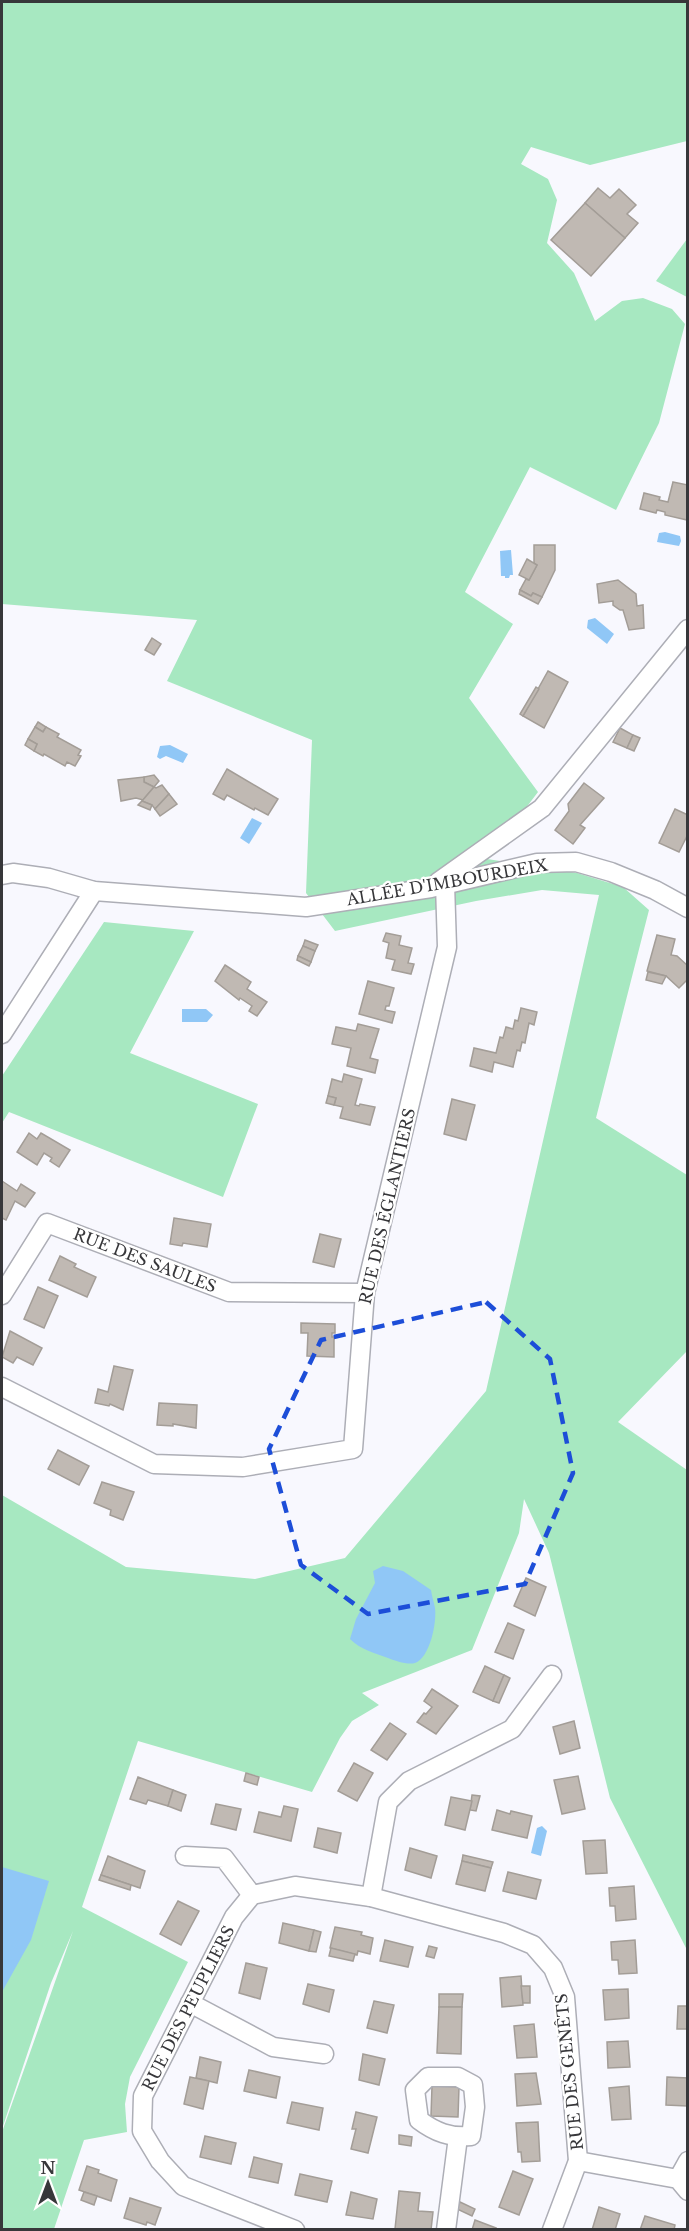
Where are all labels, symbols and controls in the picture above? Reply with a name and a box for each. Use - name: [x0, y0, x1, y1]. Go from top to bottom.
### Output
- street label: ALLÉE D'IMBOURDEIX: [344, 854, 550, 910]
- street label: RUE DES ÉGLANTIERS: [355, 1106, 419, 1306]
- street label: RUE DES SAULES: [71, 1223, 219, 1297]
- street label: RUE DES PEUPLIERS: [138, 1922, 238, 2094]
- street label: RUE DES GENÊTS: [551, 1993, 587, 2151]
- north arrow: [18, 2153, 78, 2213]
- text: N: [40, 2158, 56, 2178]

